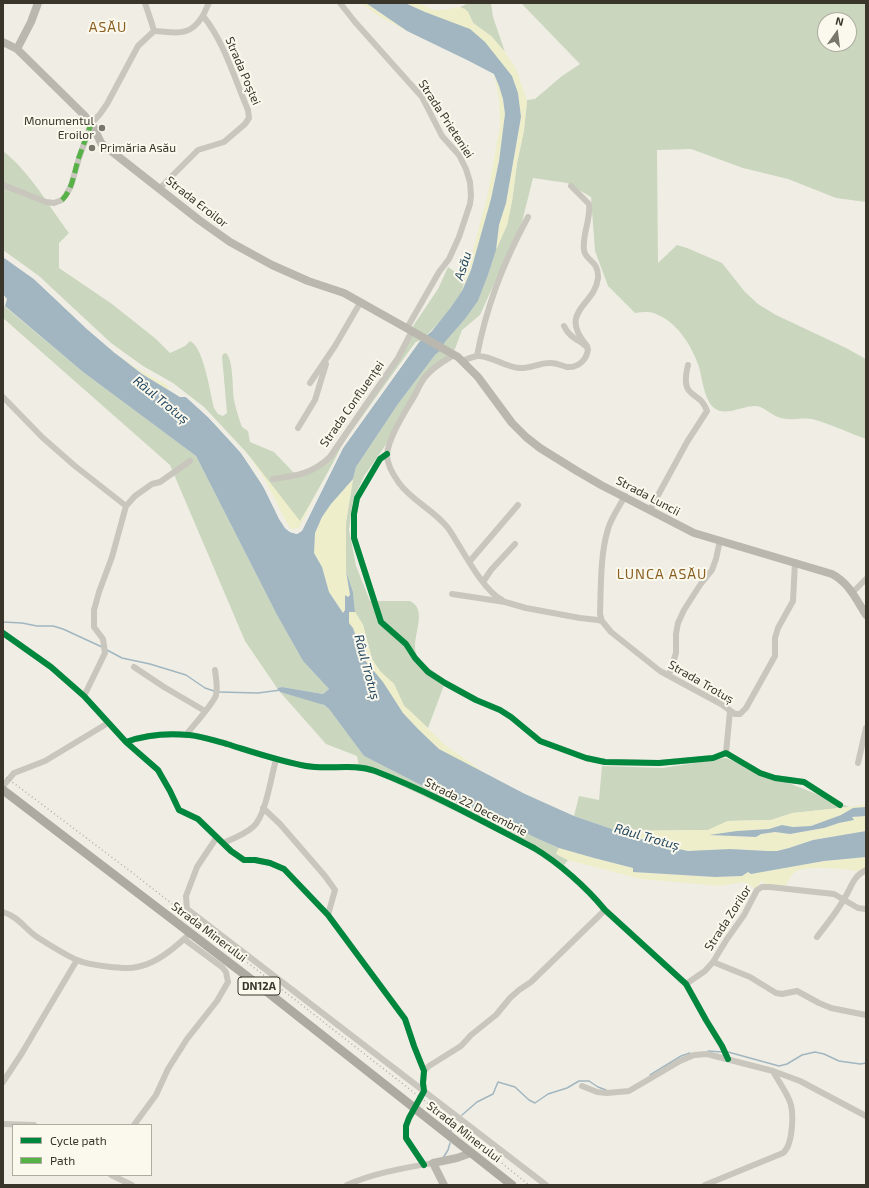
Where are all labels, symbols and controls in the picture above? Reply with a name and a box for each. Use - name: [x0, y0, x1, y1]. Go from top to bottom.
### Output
- north arrow: [817, 12, 857, 52]
- text: N: [834, 14, 845, 28]
- district label: ASĂU: [89, 19, 127, 35]
- street label: Strada Poștei: [222, 35, 264, 107]
- street label: Strada Prieteniei: [415, 77, 477, 161]
- place label: Monumentul Eroilor: [24, 114, 94, 142]
- marker: Monumentul Eroilor: [97, 123, 107, 133]
- place label: Primăria Asău: [100, 141, 176, 155]
- marker: Primăria Asău: [87, 143, 97, 153]
- street label: Strada Eroilor: [163, 173, 231, 231]
- water label: Asău: [451, 250, 475, 282]
- street label: Strada Confluenței: [317, 358, 387, 450]
- water label: Râul Trotuș: [130, 373, 192, 427]
- street label: Strada Luncii: [613, 473, 683, 519]
- district label: LUNCA ASĂU: [617, 566, 707, 582]
- water label: Râul Trotuș: [351, 633, 383, 701]
- street label: Strada Trotuș: [666, 657, 736, 707]
- street label: Strada 22 Decembrie: [422, 775, 530, 839]
- water label: Râul Trotuș: [613, 820, 681, 854]
- street label: Strada Zorilor: [701, 882, 755, 954]
- street label: Strada Minerului: [168, 899, 250, 965]
- road number: DN12A: [238, 977, 280, 995]
- street label: Strada Minerului: [424, 1098, 504, 1166]
- legend: [12, 1124, 152, 1176]
- text: Cycle path: [50, 1133, 107, 1147]
- text: Path: [50, 1153, 75, 1167]

